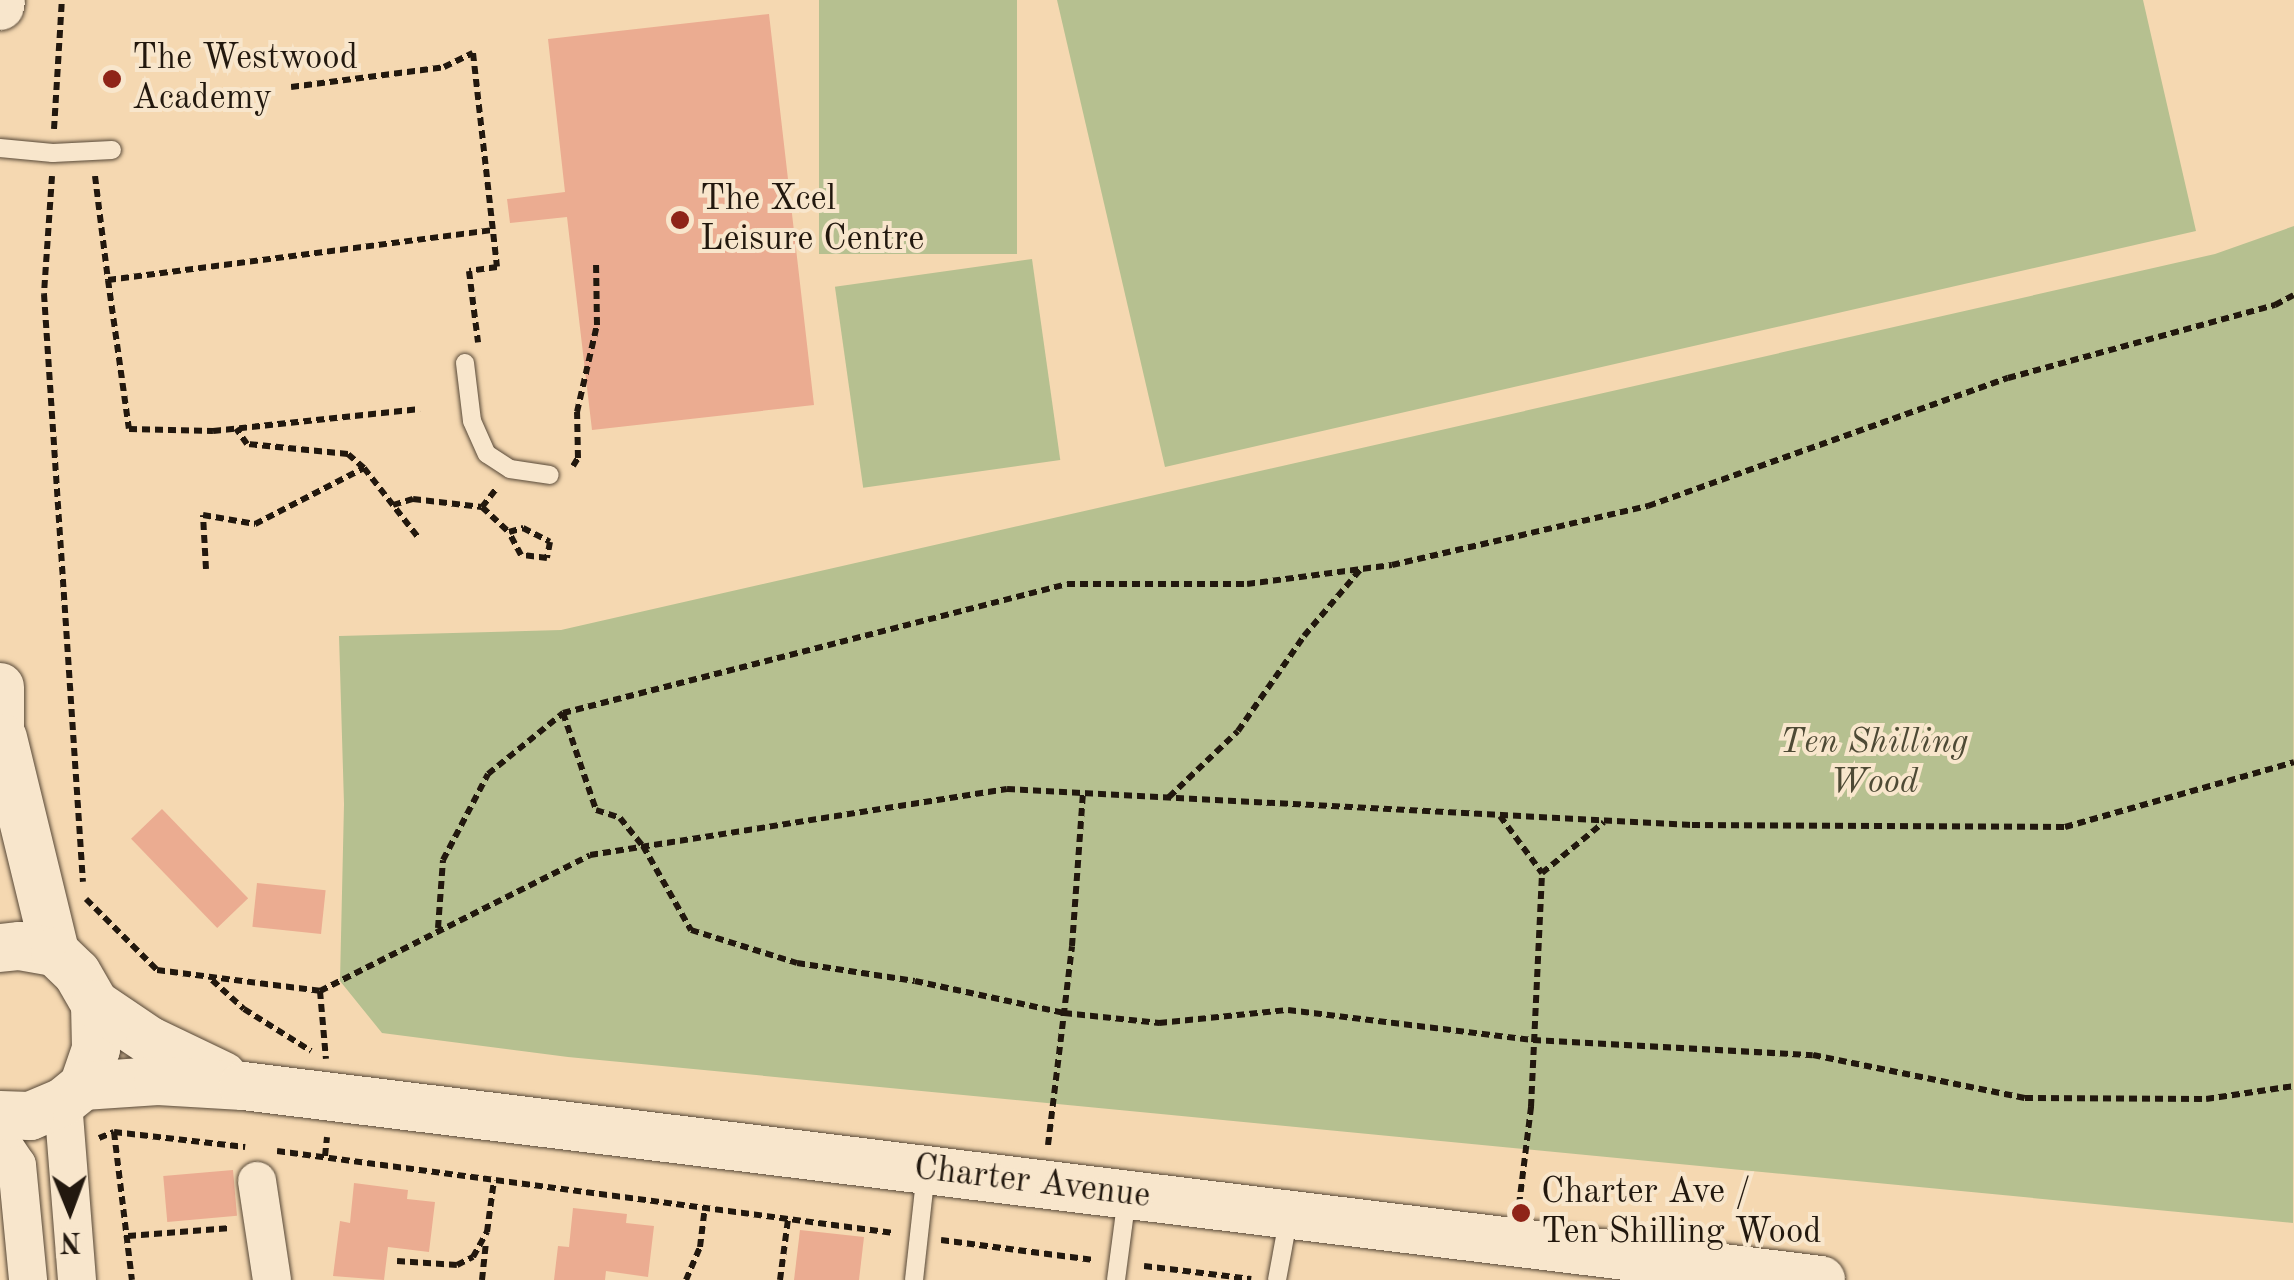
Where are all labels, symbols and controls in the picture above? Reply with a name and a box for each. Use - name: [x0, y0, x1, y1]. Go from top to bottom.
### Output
- place label: The Westwood Academy: [132, 38, 358, 120]
- marker: The Westwood Academy: [101, 68, 123, 90]
- place label: The Xcel Leisure Centre: [700, 179, 924, 261]
- marker: The Xcel Leisure Centre: [669, 209, 691, 231]
- park label: Ten Shilling Wood: [1780, 722, 1968, 804]
- street label: Charter Avenue: [911, 1148, 1153, 1218]
- north arrow: [20, 1160, 120, 1260]
- place label: Charter Ave / Ten Shilling Wood: [1541, 1172, 1822, 1254]
- marker: Charter Ave / Ten Shilling Wood: [1510, 1202, 1532, 1224]
- text: N: [60, 1226, 81, 1254]

